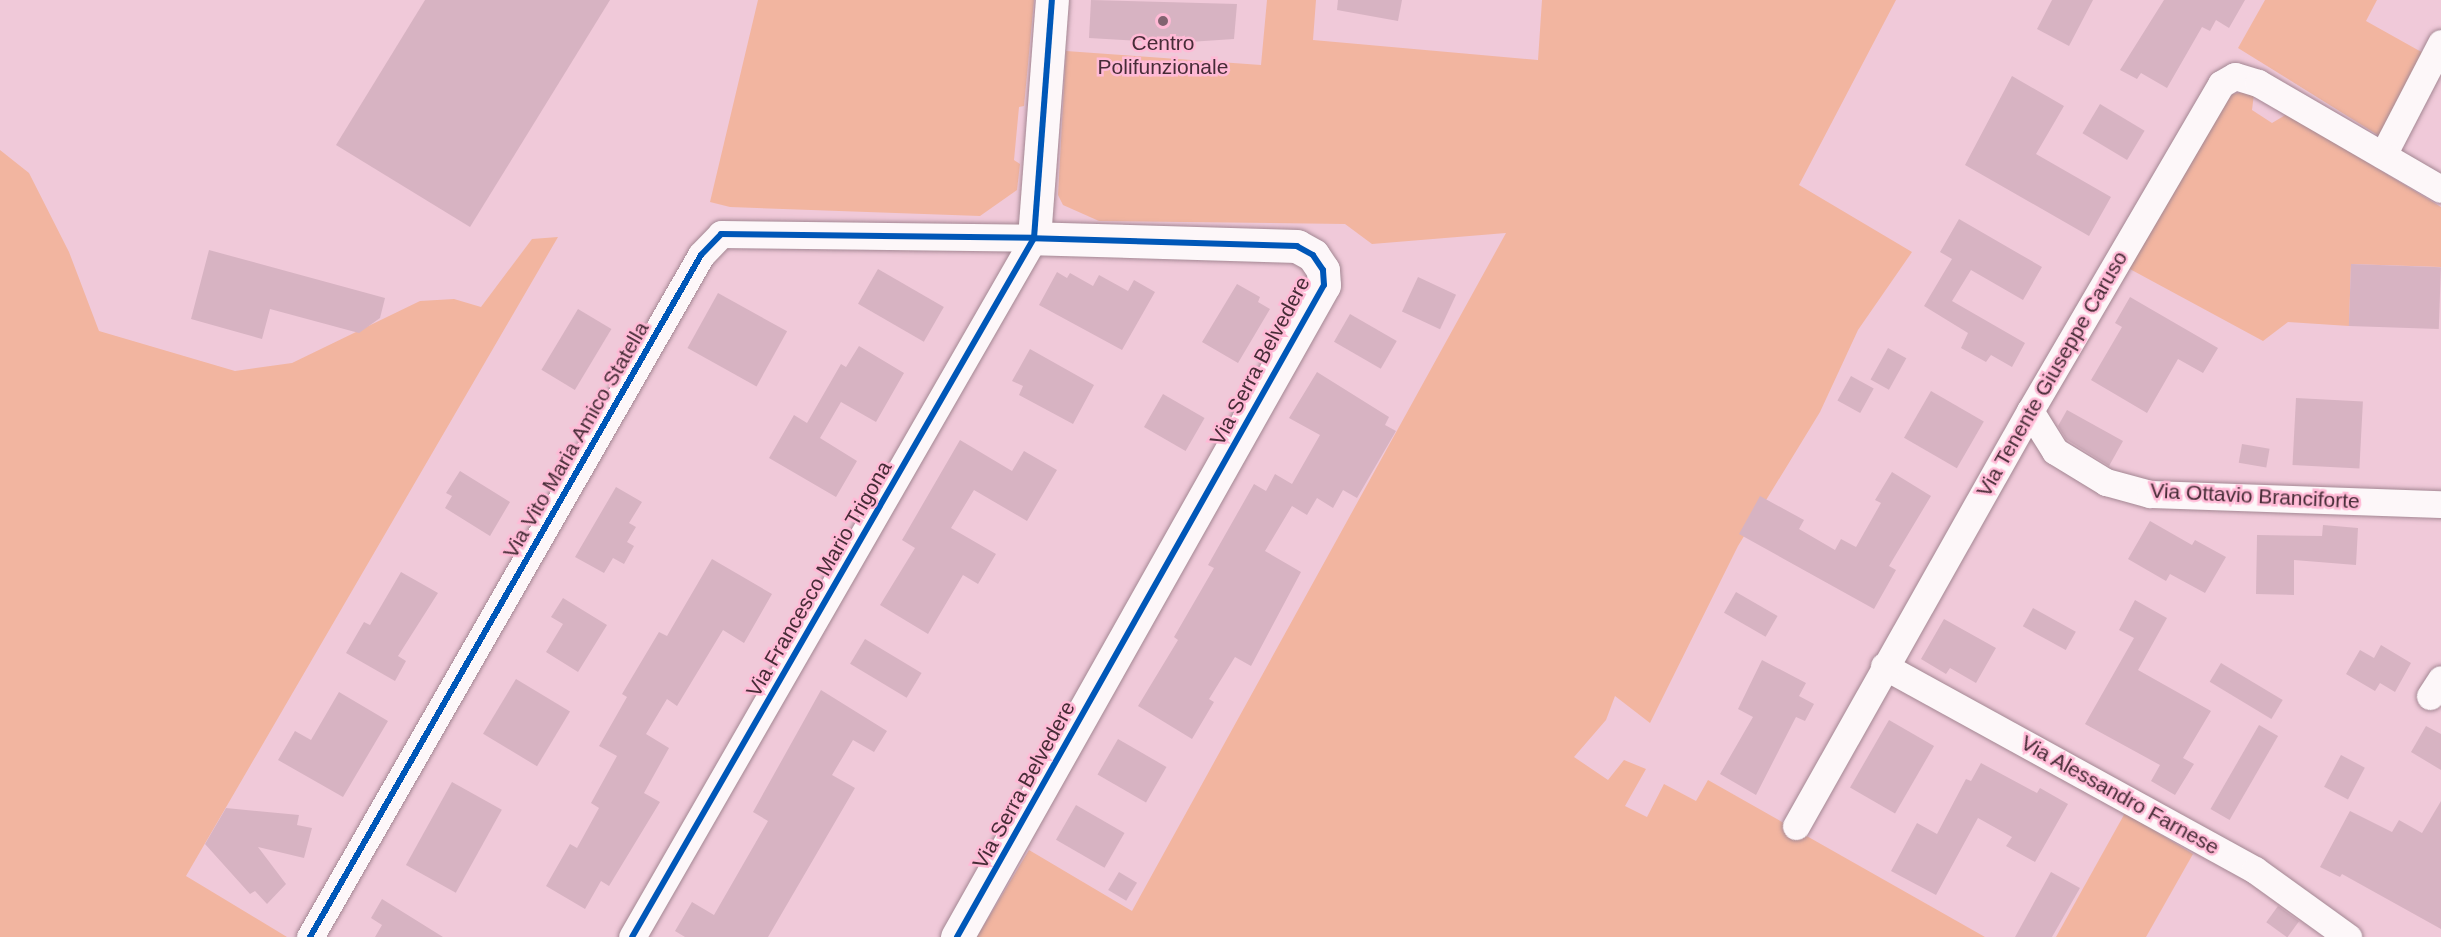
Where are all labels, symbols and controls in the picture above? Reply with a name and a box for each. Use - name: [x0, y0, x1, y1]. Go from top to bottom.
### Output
- marker: Centro Polifunzionale: [1156, 14, 1170, 28]
- place label: Centro Polifunzionale: [1098, 30, 1228, 80]
- street label: Via Tenente Giuseppe Caruso: [1971, 247, 2133, 501]
- street label: Via Serra Belvedere: [1205, 272, 1315, 450]
- street label: Via Vito Maria Amico Statella: [498, 317, 654, 563]
- street label: Via Francesco Mario Trigona: [741, 456, 897, 702]
- street label: Via Ottavio Branciforte: [2150, 478, 2360, 514]
- street label: Via Serra Belvedere: [968, 697, 1080, 873]
- street label: Via Alessandro Farnese: [2016, 730, 2224, 860]

